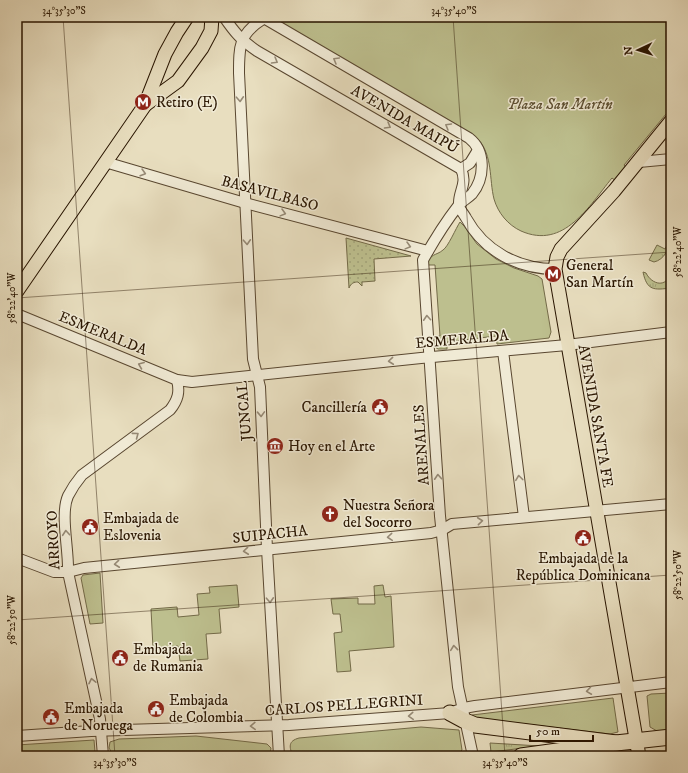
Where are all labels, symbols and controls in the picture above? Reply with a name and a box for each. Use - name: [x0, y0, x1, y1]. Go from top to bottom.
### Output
- text: 34°35'30"S: [42, 5, 86, 17]
- text: 34°35'40"S: [431, 5, 477, 17]
- north arrow: [618, 30, 658, 70]
- text: N: [622, 46, 636, 56]
- one-way arrow: [271, 57, 278, 64]
- one-way arrow: [333, 58, 340, 65]
- street label: AVENIDA MAIPÚ: [347, 80, 463, 158]
- metro station icon: Retiro (E): [133, 92, 153, 112]
- place label: Retiro (E): [156, 93, 218, 112]
- park label: Plaza San Martín: [507, 95, 613, 114]
- one-way arrow: [236, 96, 244, 102]
- one-way arrow: [384, 122, 391, 129]
- one-way arrow: [445, 124, 452, 131]
- one-way arrow: [139, 168, 146, 177]
- street label: BASAVILBASO: [219, 171, 321, 216]
- one-way arrow: [280, 208, 286, 216]
- text: 58°22'40"W: [672, 226, 684, 277]
- one-way arrow: [242, 239, 251, 245]
- one-way arrow: [405, 241, 412, 250]
- place label: General San Martín: [566, 256, 634, 292]
- metro station icon: General San Martín: [543, 264, 563, 284]
- text: 58°22'40"W: [6, 272, 18, 323]
- street label: ESMERALDA: [56, 307, 150, 360]
- one-way arrow: [423, 315, 432, 321]
- street label: ESMERALDA: [415, 326, 510, 353]
- street label: AVENIDA SANTA FE: [574, 343, 617, 489]
- one-way arrow: [388, 356, 394, 365]
- one-way arrow: [137, 361, 144, 369]
- street label: JUNCAL: [232, 380, 257, 444]
- public building icon: Cancillería: [370, 397, 390, 417]
- place label: Cancillería: [302, 398, 368, 417]
- street label: ARENALES: [409, 404, 434, 486]
- one-way arrow: [257, 411, 265, 417]
- one-way arrow: [132, 433, 139, 440]
- museum icon: Hoy en el Arte: [265, 436, 285, 456]
- place label: Hoy en el Arte: [288, 437, 375, 456]
- one-way arrow: [433, 474, 442, 480]
- one-way arrow: [515, 475, 524, 481]
- place label: Nuestra Señora del Socorro: [343, 496, 435, 532]
- church icon: Nuestra Señora del Socorro: [320, 504, 340, 524]
- place label: Embajada de Eslovenia: [103, 509, 179, 545]
- street label: ARROYO: [42, 510, 65, 570]
- public building icon: Embajada de Eslovenia: [80, 517, 100, 537]
- one-way arrow: [476, 517, 483, 526]
- street label: SUIPACHA: [232, 521, 309, 548]
- public building icon: Embajada de la República Dominicana: [573, 528, 593, 548]
- one-way arrow: [62, 530, 71, 536]
- one-way arrow: [387, 532, 393, 541]
- one-way arrow: [243, 546, 250, 555]
- place label: Embajada de la República Dominicana: [516, 549, 651, 585]
- text: 58°22'50"W: [672, 549, 684, 600]
- one-way arrow: [114, 560, 120, 569]
- text: 58°22'50"W: [6, 594, 18, 645]
- one-way arrow: [266, 597, 275, 603]
- place label: Embajada de Rumania: [133, 640, 203, 676]
- one-way arrow: [450, 645, 459, 651]
- public building icon: Embajada de Rumania: [110, 648, 130, 668]
- one-way arrow: [88, 677, 96, 684]
- one-way arrow: [586, 686, 592, 695]
- street label: CARLOS PELLEGRINI: [264, 690, 424, 721]
- place label: Embajada de Colombia: [169, 691, 244, 727]
- place label: Embajada de Noruega: [64, 699, 133, 735]
- public building icon: Embajada de Colombia: [146, 699, 166, 719]
- public building icon: Embajada de Noruega: [41, 707, 61, 727]
- one-way arrow: [408, 711, 414, 720]
- scale bar: [530, 717, 593, 743]
- one-way arrow: [250, 722, 256, 730]
- text: 50 m: [536, 724, 560, 739]
- text: 34°35'30"S: [93, 757, 137, 769]
- text: 34°35'40"S: [482, 757, 528, 769]

